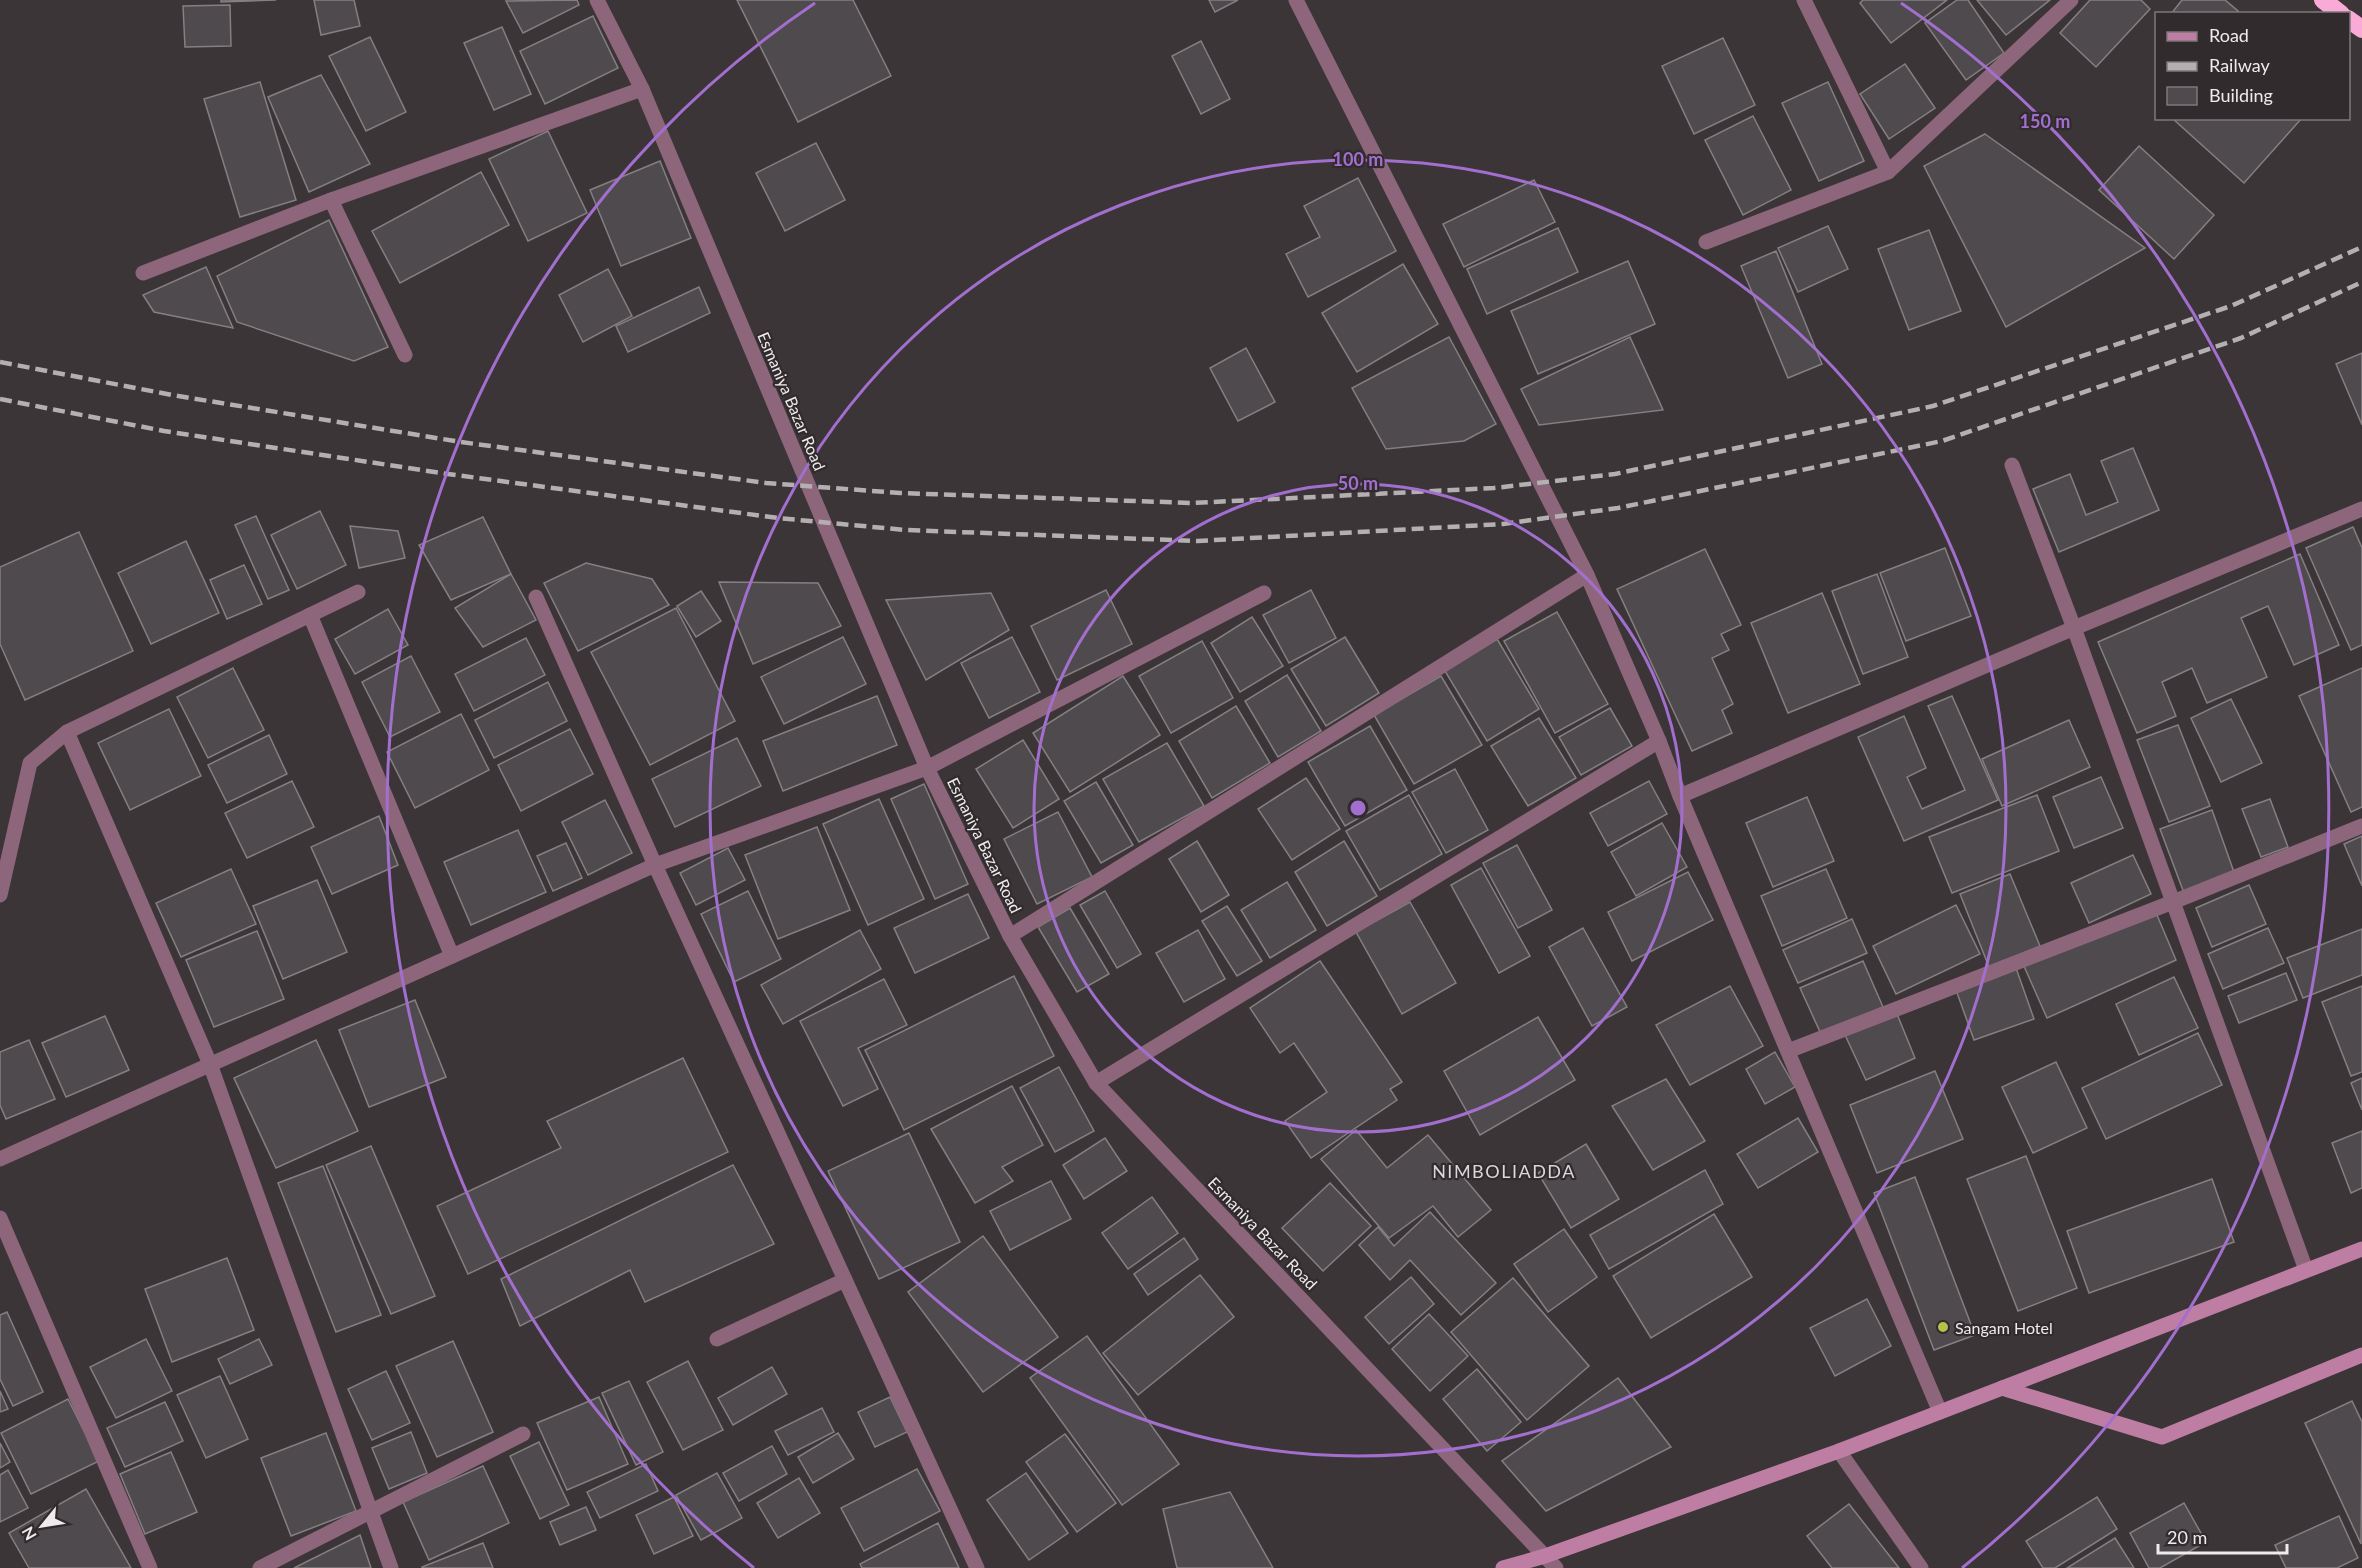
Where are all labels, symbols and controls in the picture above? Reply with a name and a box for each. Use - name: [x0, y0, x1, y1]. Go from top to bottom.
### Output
- legend: [2155, 12, 2350, 120]
- text: Road: [2209, 24, 2249, 46]
- text: Railway: [2209, 54, 2270, 76]
- text: Building: [2209, 84, 2273, 106]
- text: 150 m: [2020, 110, 2070, 132]
- text: 100 m: [1333, 148, 1383, 170]
- street label: Esmaniya Bazar Road: [754, 329, 830, 473]
- text: 50 m: [1338, 472, 1378, 494]
- street label: Esmaniya Bazar Road: [944, 774, 1026, 916]
- centre of rings: [1348, 798, 1368, 818]
- district label: NIMBOLIADDA: [1432, 1160, 1576, 1182]
- street label: Esmaniya Bazar Road: [1205, 1173, 1321, 1293]
- place label: Sangam Hotel: [1955, 1318, 2053, 1337]
- marker: Sangam Hotel: [1936, 1320, 1950, 1334]
- north arrow: [12, 1496, 72, 1556]
- scale bar: [2158, 1517, 2287, 1555]
- text: N: [17, 1524, 40, 1544]
- text: 20 m: [2167, 1526, 2207, 1548]

